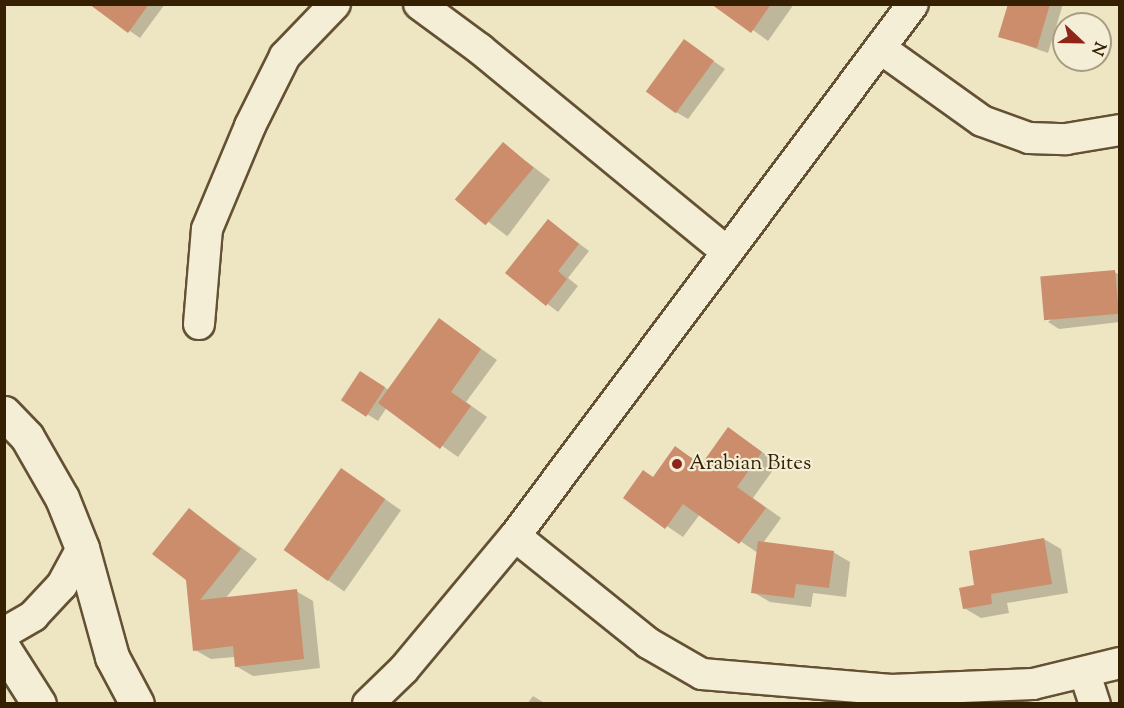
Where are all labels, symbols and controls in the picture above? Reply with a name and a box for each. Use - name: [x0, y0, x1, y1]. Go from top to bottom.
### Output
- north arrow: [1052, 12, 1112, 72]
- text: N: [1084, 38, 1110, 58]
- place label: Arabian Bites: [689, 451, 811, 477]
- marker: Arabian Bites: [670, 457, 684, 471]

